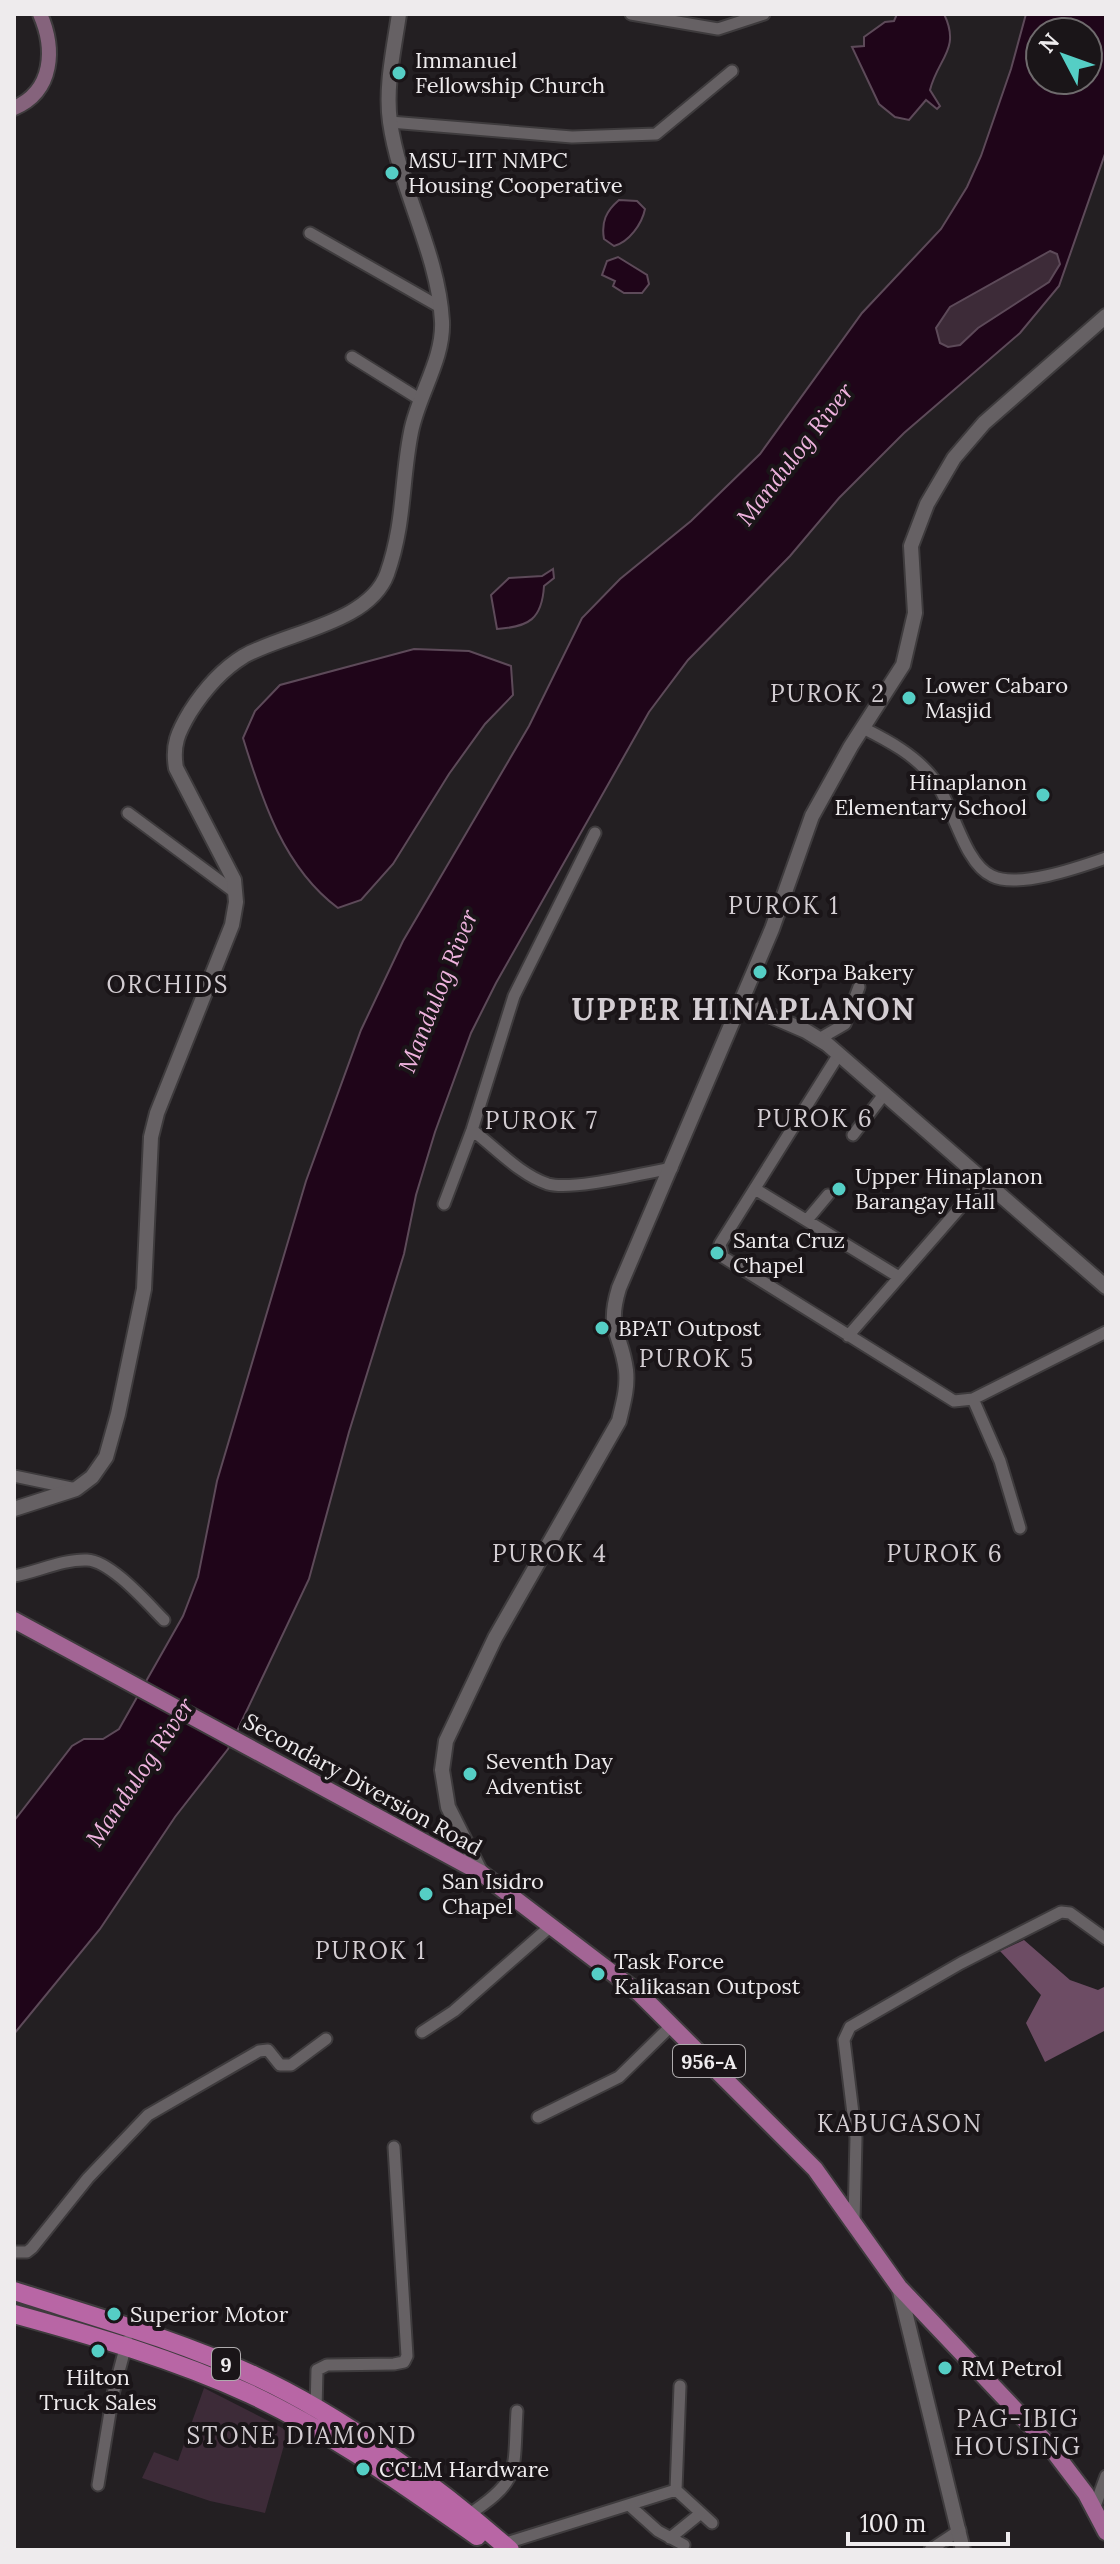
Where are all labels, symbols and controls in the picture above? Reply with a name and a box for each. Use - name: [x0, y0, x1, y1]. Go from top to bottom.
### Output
- north arrow: [1024, 16, 1104, 96]
- text: N: [1033, 27, 1065, 58]
- place label: Immanuel Fellowship Church: [415, 46, 605, 99]
- marker: Immanuel Fellowship Church: [390, 64, 408, 82]
- place label: MSU-IIT NMPC Housing Cooperative: [408, 146, 623, 199]
- marker: MSU-IIT NMPC Housing Cooperative: [383, 164, 401, 182]
- water label: Mandulog River: [730, 376, 861, 532]
- place label: Lower Cabaro Masjid: [925, 671, 1068, 724]
- district label: PUROK 2: [770, 678, 886, 709]
- marker: Lower Cabaro Masjid: [900, 689, 918, 707]
- place label: Hinaplanon Elementary School: [834, 768, 1027, 821]
- marker: Hinaplanon Elementary School: [1034, 786, 1052, 804]
- district label: PUROK 1: [728, 890, 840, 921]
- water label: Mandulog River: [391, 905, 485, 1077]
- place label: Korpa Bakery: [776, 958, 914, 986]
- marker: Korpa Bakery: [751, 963, 769, 981]
- district label: ORCHIDS: [107, 969, 229, 1000]
- district label: UPPER HINAPLANON: [572, 990, 916, 1028]
- district label: PUROK 6: [756, 1103, 874, 1134]
- district label: PUROK 7: [485, 1105, 599, 1136]
- place label: Upper Hinaplanon Barangay Hall: [855, 1162, 1043, 1215]
- marker: Upper Hinaplanon Barangay Hall: [830, 1180, 848, 1198]
- place label: Santa Cruz Chapel: [733, 1226, 845, 1279]
- marker: Santa Cruz Chapel: [708, 1244, 726, 1262]
- place label: BPAT Outpost: [618, 1314, 761, 1342]
- marker: BPAT Outpost: [593, 1319, 611, 1337]
- district label: PUROK 5: [639, 1343, 755, 1374]
- district label: PUROK 4: [492, 1538, 608, 1569]
- district label: PUROK 6: [886, 1538, 1004, 1569]
- water label: Mandulog River: [79, 1692, 201, 1852]
- street label: Secondary Diversion Road: [239, 1707, 487, 1861]
- place label: Seventh Day Adventist: [485, 1747, 613, 1800]
- marker: Seventh Day Adventist: [461, 1765, 479, 1783]
- place label: San Isidro Chapel: [442, 1867, 544, 1920]
- marker: San Isidro Chapel: [417, 1885, 435, 1903]
- district label: PUROK 1: [315, 1935, 427, 1966]
- place label: Task Force Kalikasan Outpost: [614, 1947, 801, 2000]
- marker: Task Force Kalikasan Outpost: [589, 1965, 607, 1983]
- road number: 956-A: [673, 2045, 745, 2077]
- district label: KABUGASON: [817, 2108, 983, 2139]
- place label: Superior Motor: [130, 2300, 289, 2328]
- marker: Superior Motor: [105, 2305, 123, 2323]
- marker: Hilton Truck Sales: [89, 2342, 107, 2360]
- road number: 9: [212, 2348, 240, 2380]
- place label: RM Petrol: [961, 2354, 1062, 2382]
- marker: RM Petrol: [936, 2359, 954, 2377]
- place label: Hilton Truck Sales: [39, 2363, 157, 2416]
- district label: PAG-IBIG HOUSING: [954, 2403, 1082, 2462]
- district label: STONE DIAMOND: [187, 2420, 417, 2451]
- place label: CCLM Hardware: [379, 2455, 549, 2483]
- marker: CCLM Hardware: [354, 2460, 372, 2478]
- scale bar: [848, 2496, 1008, 2546]
- text: 100 m: [860, 2508, 926, 2539]

